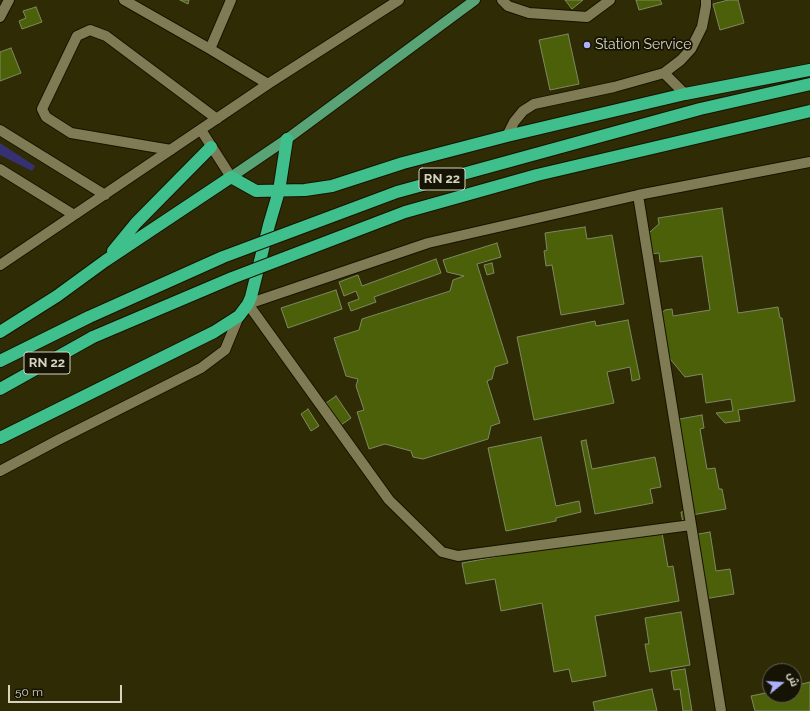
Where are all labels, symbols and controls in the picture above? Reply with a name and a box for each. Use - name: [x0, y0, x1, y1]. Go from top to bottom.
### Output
- place label: Station Service: [595, 37, 691, 53]
- marker: Station Service: [582, 40, 592, 50]
- road number: RN 22: [419, 168, 465, 190]
- road number: RN 22: [24, 352, 70, 374]
- north arrow: [762, 663, 802, 703]
- text: ش: [785, 671, 801, 688]
- scale bar: [10, 677, 124, 703]
- text: 50 m: [15, 685, 43, 699]

